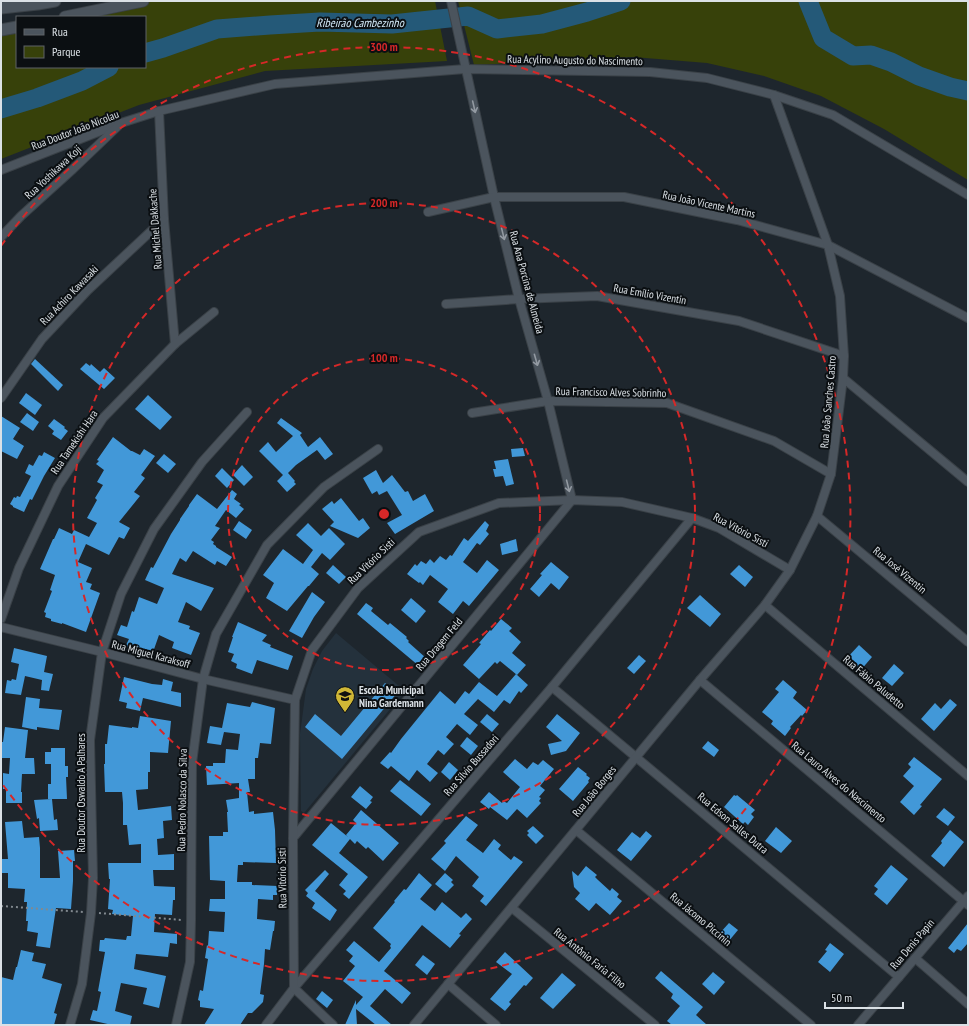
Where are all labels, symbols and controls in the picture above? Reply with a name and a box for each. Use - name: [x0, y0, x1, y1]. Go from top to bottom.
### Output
- water label: Ribeirão Cambezinho: [316, 15, 405, 30]
- legend: [16, 16, 146, 68]
- text: Rua: [52, 24, 68, 39]
- text: 300 m: [370, 39, 398, 54]
- text: Parque: [52, 44, 81, 59]
- street label: Rua Acylino Augusto do Nascimento: [507, 52, 643, 68]
- one-way arrow: [470, 100, 478, 113]
- street label: Rua Doutor João Nicolau: [29, 107, 121, 153]
- street label: Rua Yoshikawa Koji: [22, 142, 84, 202]
- street label: Rua João Vicente Martins: [661, 187, 757, 221]
- street label: Rua Michel Dakkache: [145, 188, 165, 270]
- text: 200 m: [370, 195, 398, 210]
- one-way arrow: [500, 227, 507, 240]
- street label: Rua Ana Porcina de Almeida: [507, 229, 547, 335]
- street label: Rua Achiro Kawasaki: [37, 262, 101, 328]
- street label: Rua Emílio Vizentin: [612, 281, 688, 307]
- text: 100 m: [370, 350, 398, 365]
- one-way arrow: [533, 353, 540, 366]
- street label: Rua João Sanches Castro: [817, 355, 839, 449]
- street label: Rua Francisco Alves Sobrinho: [555, 384, 667, 400]
- street label: Rua Tamekishi Hara: [47, 407, 101, 477]
- one-way arrow: [565, 479, 572, 492]
- centre of rings: [377, 507, 391, 521]
- street label: Rua Vitório Sisti: [711, 510, 771, 550]
- street label: Rua Vitório Sisti: [344, 535, 398, 587]
- street label: Rua José Vizentin: [870, 544, 930, 596]
- street label: Rua Dragem Feld: [413, 614, 465, 673]
- street label: Rua Miguel Karaksoff: [110, 637, 193, 671]
- street label: Rua Fábio Paludetto: [840, 652, 908, 712]
- place label: Escola Municipal Nina Gardemann: [359, 683, 424, 710]
- school or university icon: Escola Municipal Nina Gardemann: [334, 685, 356, 713]
- street label: Rua Sílvio Bussadori: [440, 731, 502, 799]
- street label: Rua Doutor Oswaldo A Palhares: [74, 733, 88, 853]
- street label: Rua Lauro Alves do Nascimento: [789, 738, 889, 826]
- street label: Rua Pedro Nolasco da Silva: [174, 748, 190, 852]
- street label: Rua João Borges: [569, 762, 619, 819]
- street label: Rua Edson Salles Dutra: [695, 789, 771, 857]
- street label: Rua Vitório Sisti: [274, 848, 290, 908]
- street label: Rua Jácomo Piccinin: [667, 889, 735, 949]
- street label: Rua Denis Papin: [887, 916, 937, 972]
- street label: Rua Antônio Faria Filho: [551, 925, 629, 991]
- scale bar: [825, 984, 903, 1010]
- text: 50 m: [831, 990, 852, 1005]

